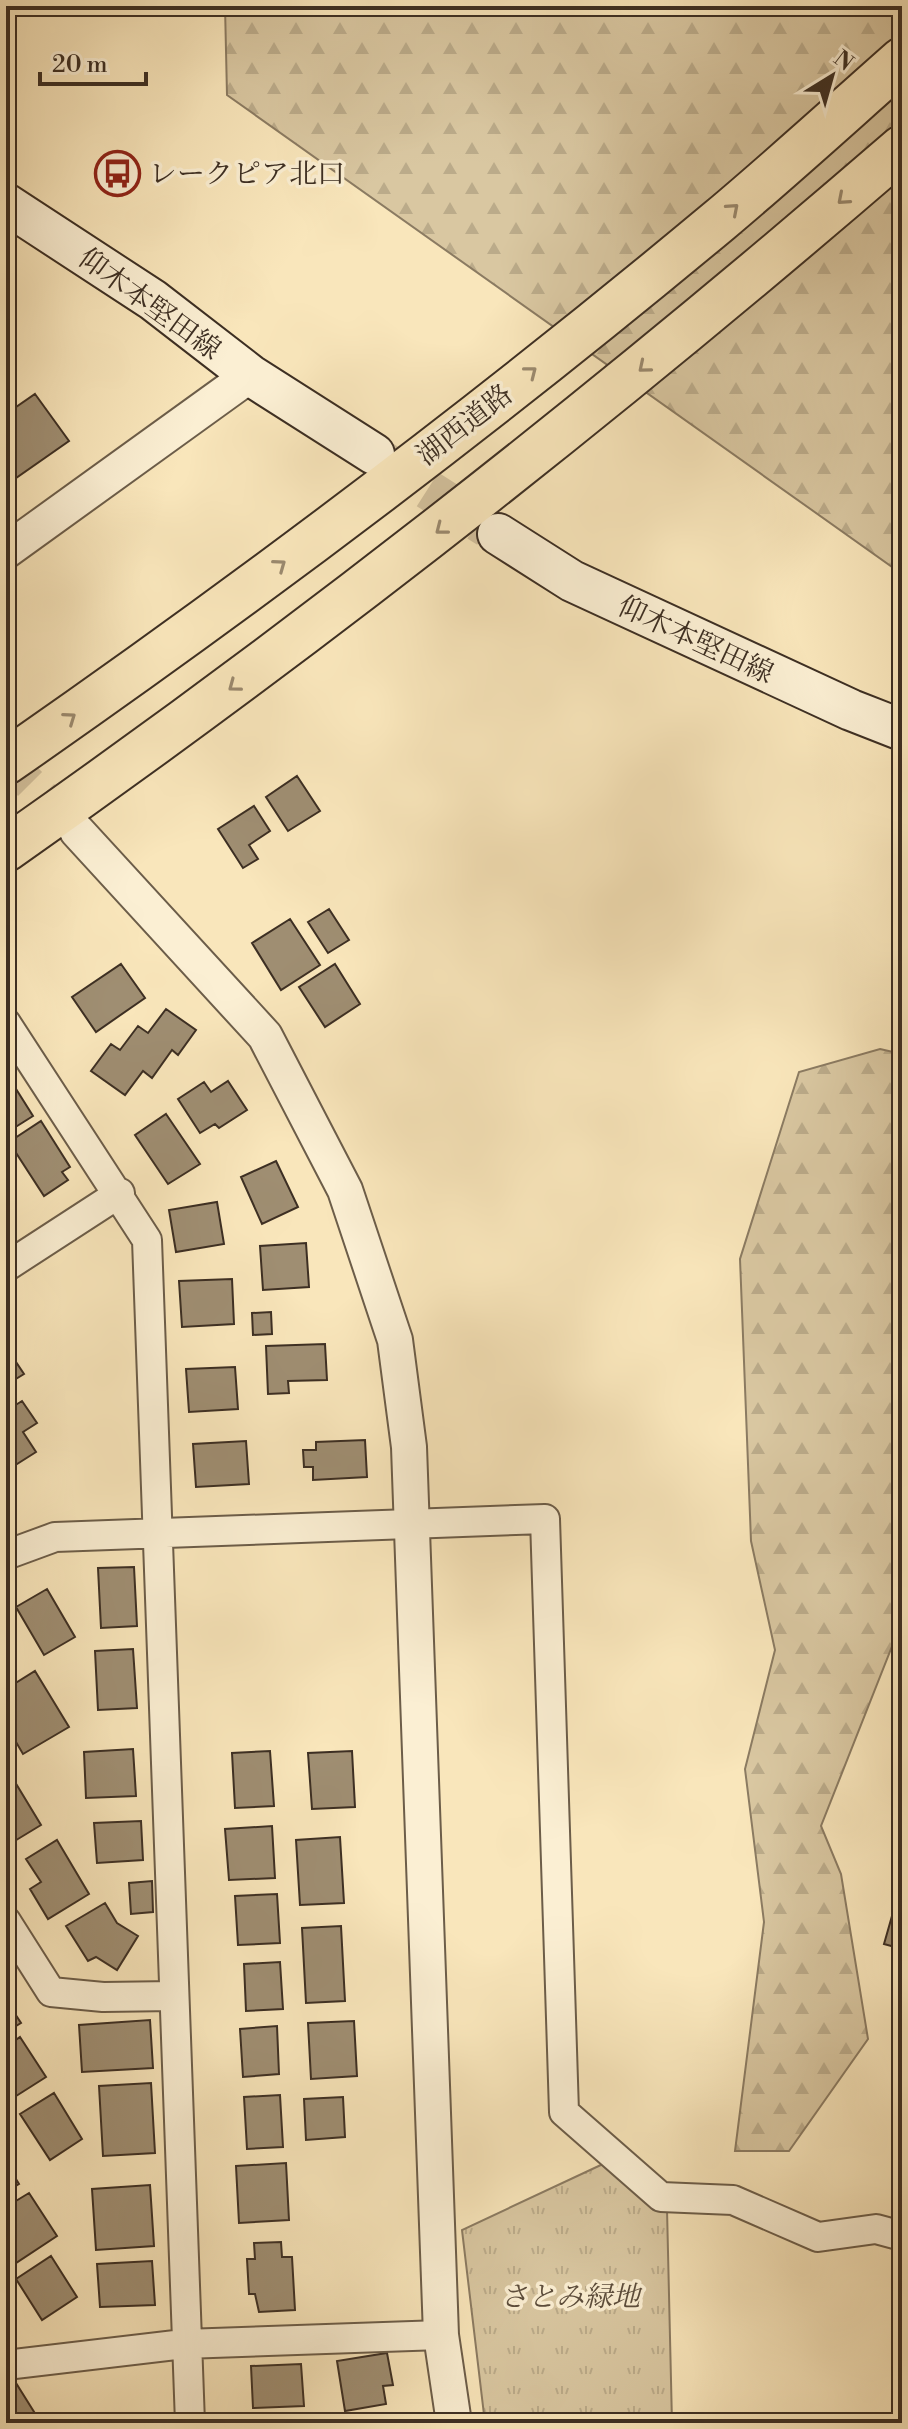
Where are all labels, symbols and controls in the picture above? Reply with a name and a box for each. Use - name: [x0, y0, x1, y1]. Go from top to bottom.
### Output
- scale bar: [40, 36, 146, 86]
- north arrow: [792, 36, 872, 116]
- text: N: [828, 45, 859, 78]
- text: 20 m: [52, 50, 108, 80]
- bus stop icon: レークピア北口: [94, 149, 142, 197]
- place label: レークピア北口: [149, 157, 345, 192]
- one-way arrow: [838, 190, 852, 204]
- one-way arrow: [723, 204, 738, 219]
- street label: 仰木本堅田線: [71, 241, 227, 368]
- one-way arrow: [639, 357, 653, 372]
- one-way arrow: [522, 367, 536, 382]
- street label: 湖西道路: [410, 377, 520, 473]
- one-way arrow: [435, 519, 450, 533]
- one-way arrow: [272, 560, 286, 575]
- street label: 仰木本堅田線: [612, 589, 779, 692]
- one-way arrow: [228, 676, 242, 691]
- one-way arrow: [62, 713, 76, 728]
- park label: さとみ緑地: [500, 2280, 643, 2315]

